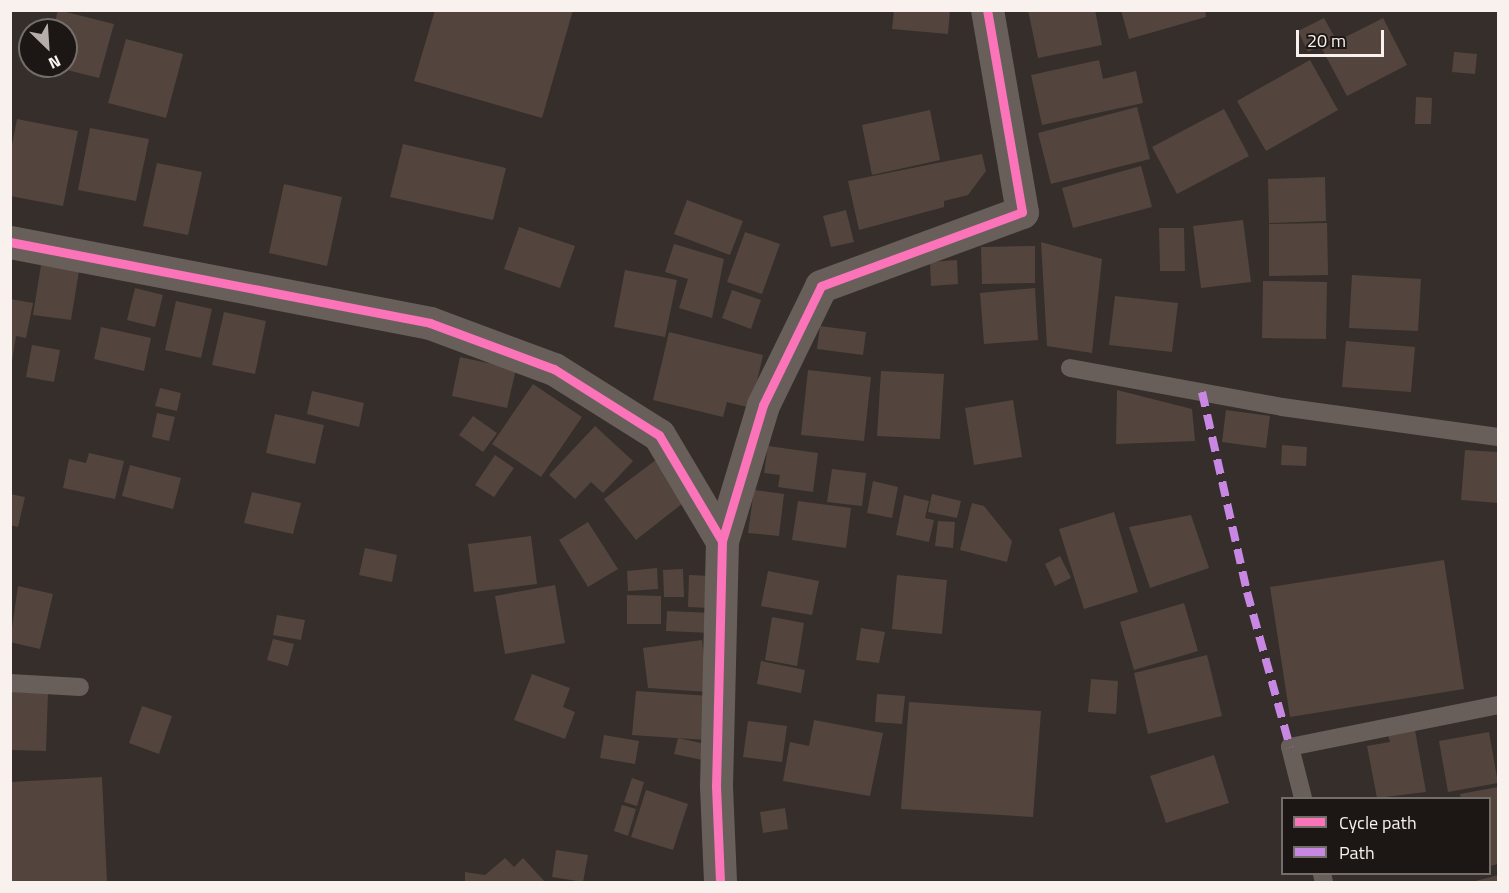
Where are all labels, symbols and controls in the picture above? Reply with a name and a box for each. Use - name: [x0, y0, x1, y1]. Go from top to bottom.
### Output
- north arrow: [18, 18, 78, 78]
- scale bar: [1299, 18, 1388, 56]
- text: 20 m: [1307, 27, 1346, 54]
- text: N: [45, 49, 65, 76]
- legend: [1281, 797, 1491, 875]
- text: Cycle path: [1339, 809, 1417, 836]
- text: Path: [1339, 839, 1375, 866]

